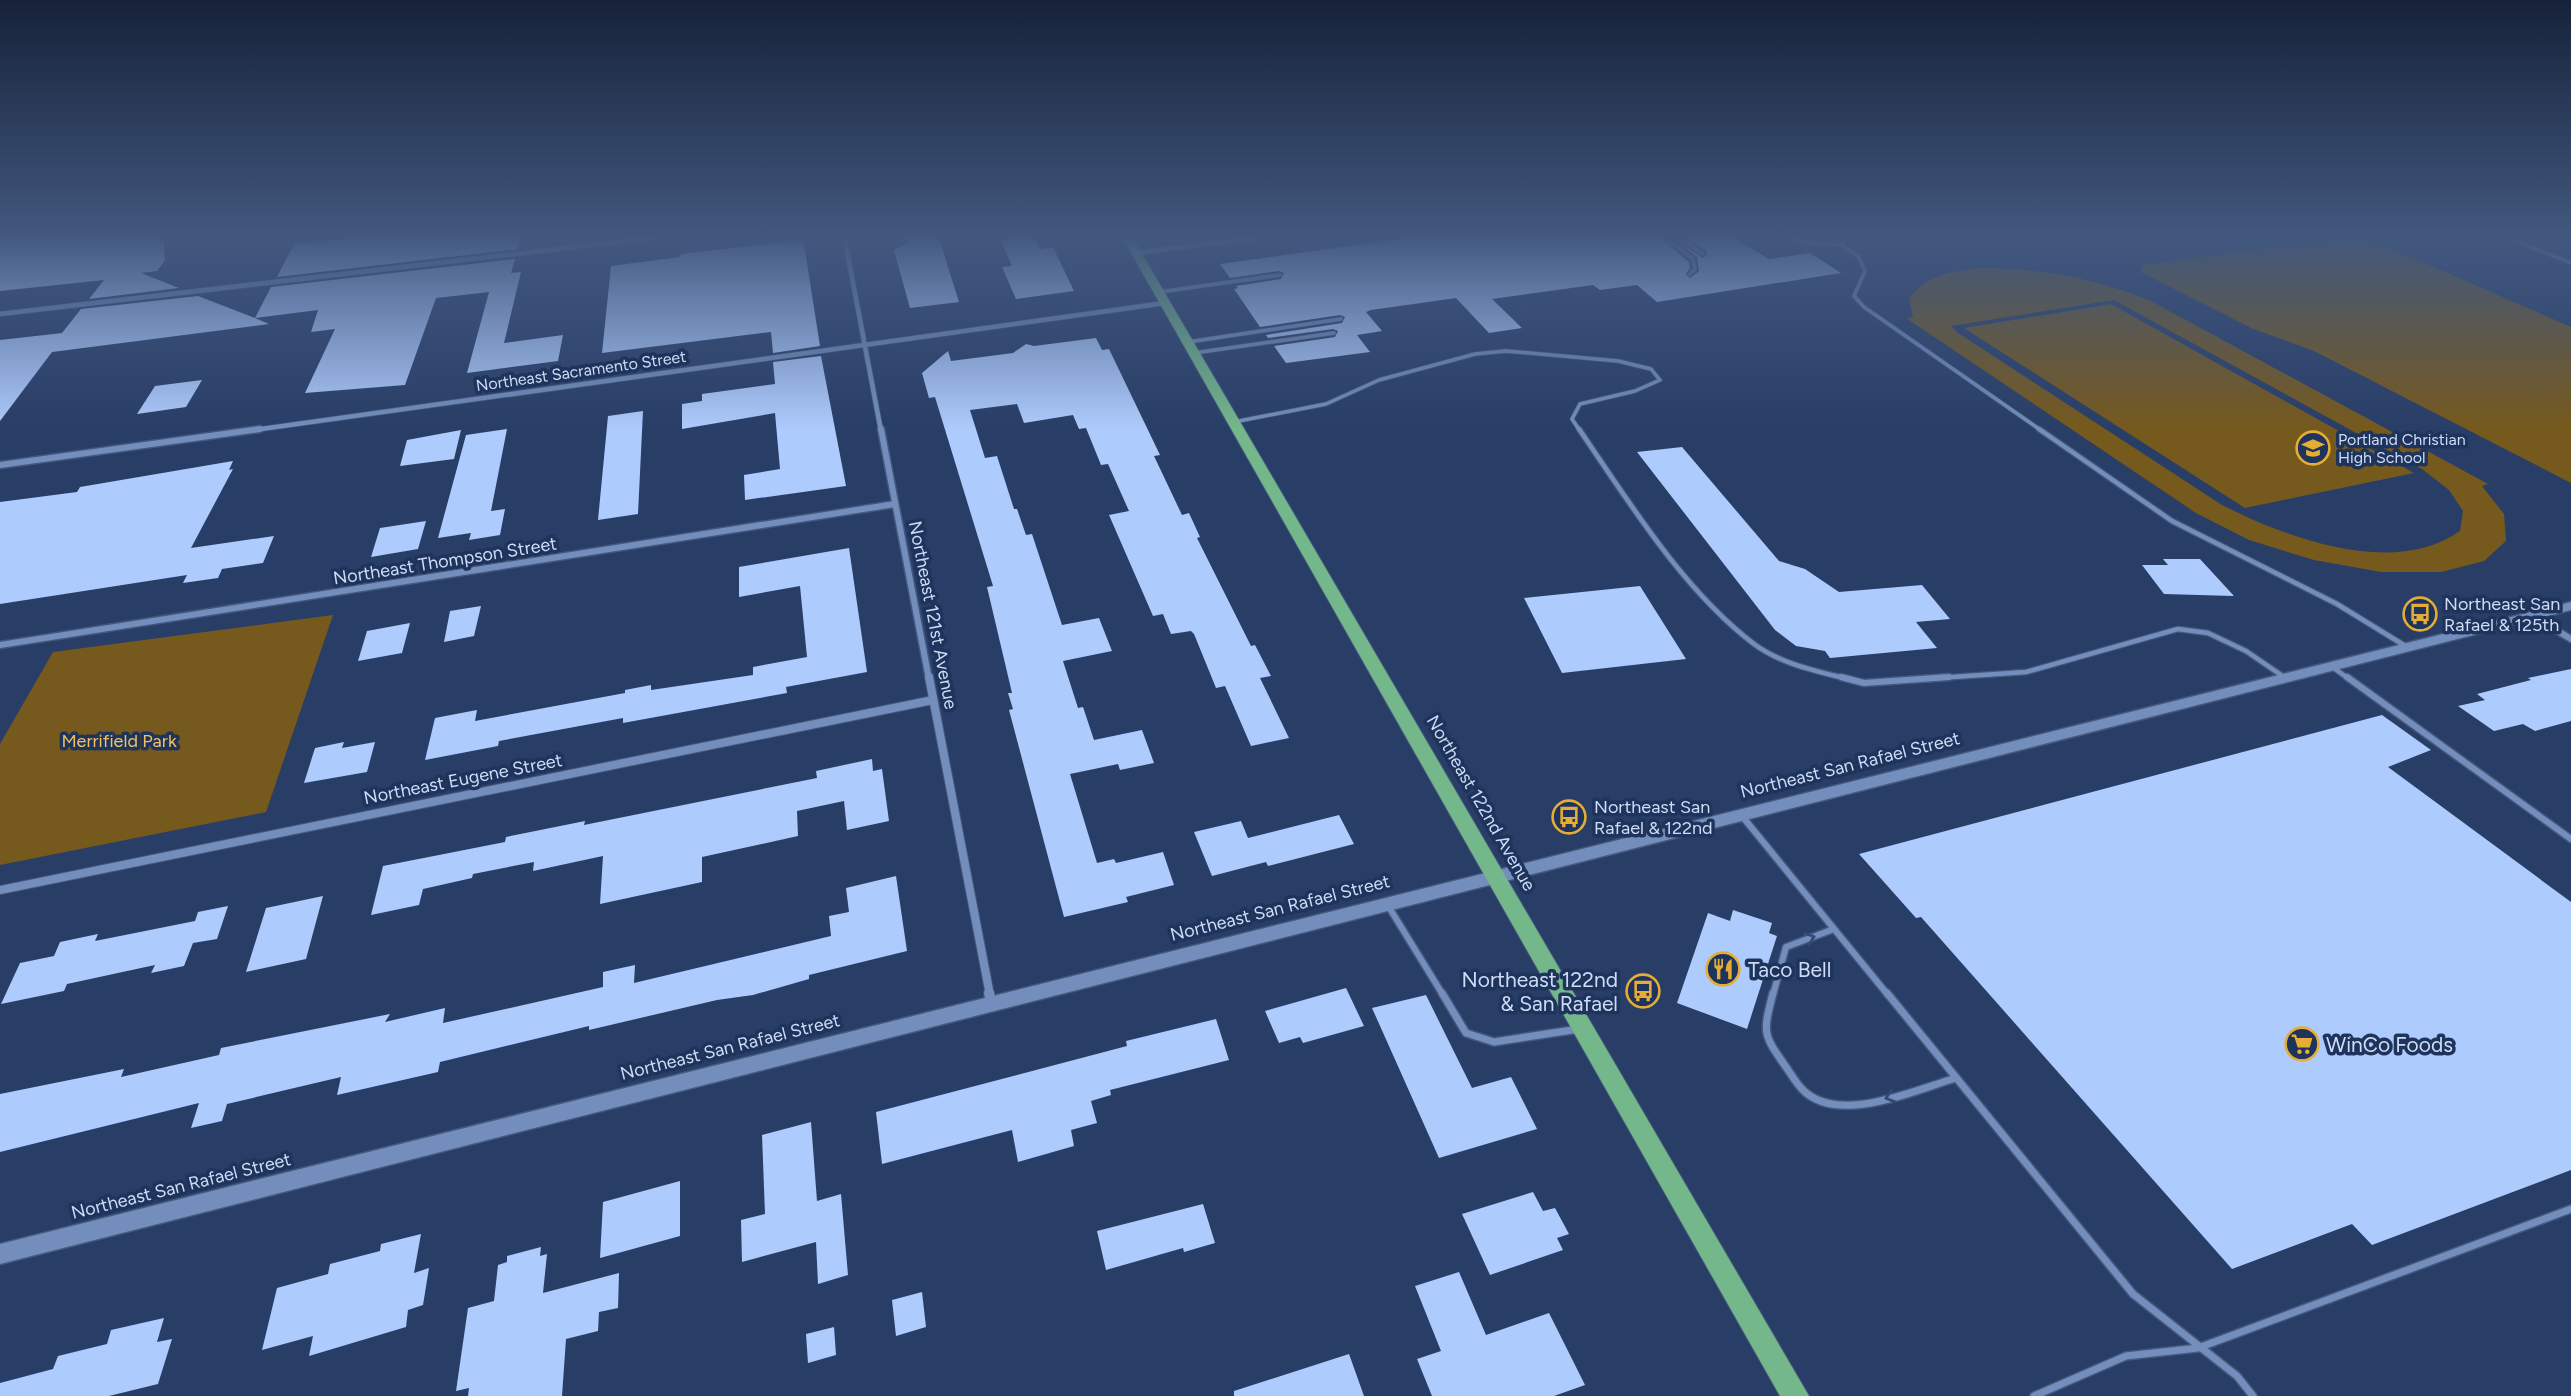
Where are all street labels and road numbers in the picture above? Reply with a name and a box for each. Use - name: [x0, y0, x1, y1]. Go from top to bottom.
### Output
- street label: Northeast Sacramento Street: [475, 347, 687, 395]
- street label: Northeast 121st Avenue: [904, 519, 962, 711]
- street label: Northeast Thompson Street: [332, 532, 559, 590]
- street label: Northeast 122nd Avenue: [1422, 711, 1540, 895]
- street label: Northeast San Rafael Street: [1738, 727, 1962, 803]
- street label: Northeast Eugene Street: [362, 749, 564, 809]
- street label: Northeast San Rafael Street: [1168, 870, 1392, 946]
- street label: Northeast San Rafael Street: [618, 1009, 842, 1085]
- street label: Northeast San Rafael Street: [69, 1148, 293, 1224]

